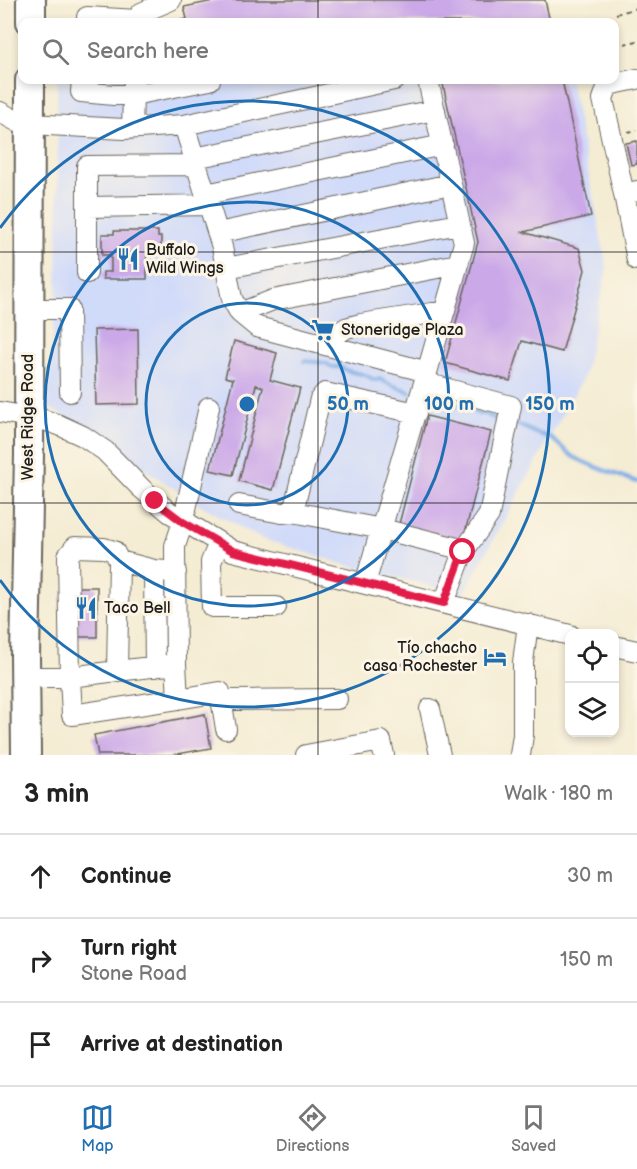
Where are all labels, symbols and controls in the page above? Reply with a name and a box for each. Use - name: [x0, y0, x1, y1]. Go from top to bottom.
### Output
- search box: [18, 18, 619, 84]
- icon: search: [39, 35, 72, 68]
- text: Search here: [87, 38, 209, 65]
- place label: Buffalo Wild Wings: [146, 241, 224, 278]
- restaurant icon: Buffalo Wild Wings: [115, 246, 141, 272]
- supermarket icon: Stoneridge Plaza: [310, 317, 336, 343]
- place label: Stoneridge Plaza: [341, 321, 464, 340]
- street label: West Ridge Road: [19, 354, 38, 480]
- centre of rings: [237, 394, 257, 414]
- text: 50 m: [327, 394, 369, 415]
- text: 100 m: [424, 394, 474, 415]
- text: 150 m: [525, 394, 575, 415]
- route end: [141, 487, 167, 513]
- route start: [449, 538, 475, 564]
- restaurant icon: Taco Bell: [73, 595, 99, 621]
- place label: Taco Bell: [104, 599, 171, 618]
- map controls: [565, 629, 619, 737]
- button: locate: [565, 629, 619, 683]
- place label: Tío chacho casa Rochester: [363, 639, 477, 676]
- hotel icon: Tío chacho casa Rochester: [482, 644, 508, 670]
- button: layers: [565, 683, 619, 737]
- text: 3 min: [24, 779, 89, 810]
- text: Walk · 180 m: [504, 782, 613, 806]
- icon: ahead: [24, 860, 57, 893]
- text: Continue: [81, 863, 171, 890]
- text: 30 m: [567, 864, 613, 888]
- text: Turn right: [81, 935, 177, 962]
- icon: right: [24, 944, 57, 977]
- text: 150 m: [560, 948, 613, 972]
- text: Stone Road: [81, 962, 187, 986]
- icon: arrive: [24, 1028, 57, 1061]
- text: Arrive at destination: [81, 1031, 283, 1058]
- tab: Map: [81, 1101, 114, 1156]
- tab: Directions: [276, 1101, 349, 1156]
- tab: Saved: [511, 1101, 556, 1156]

